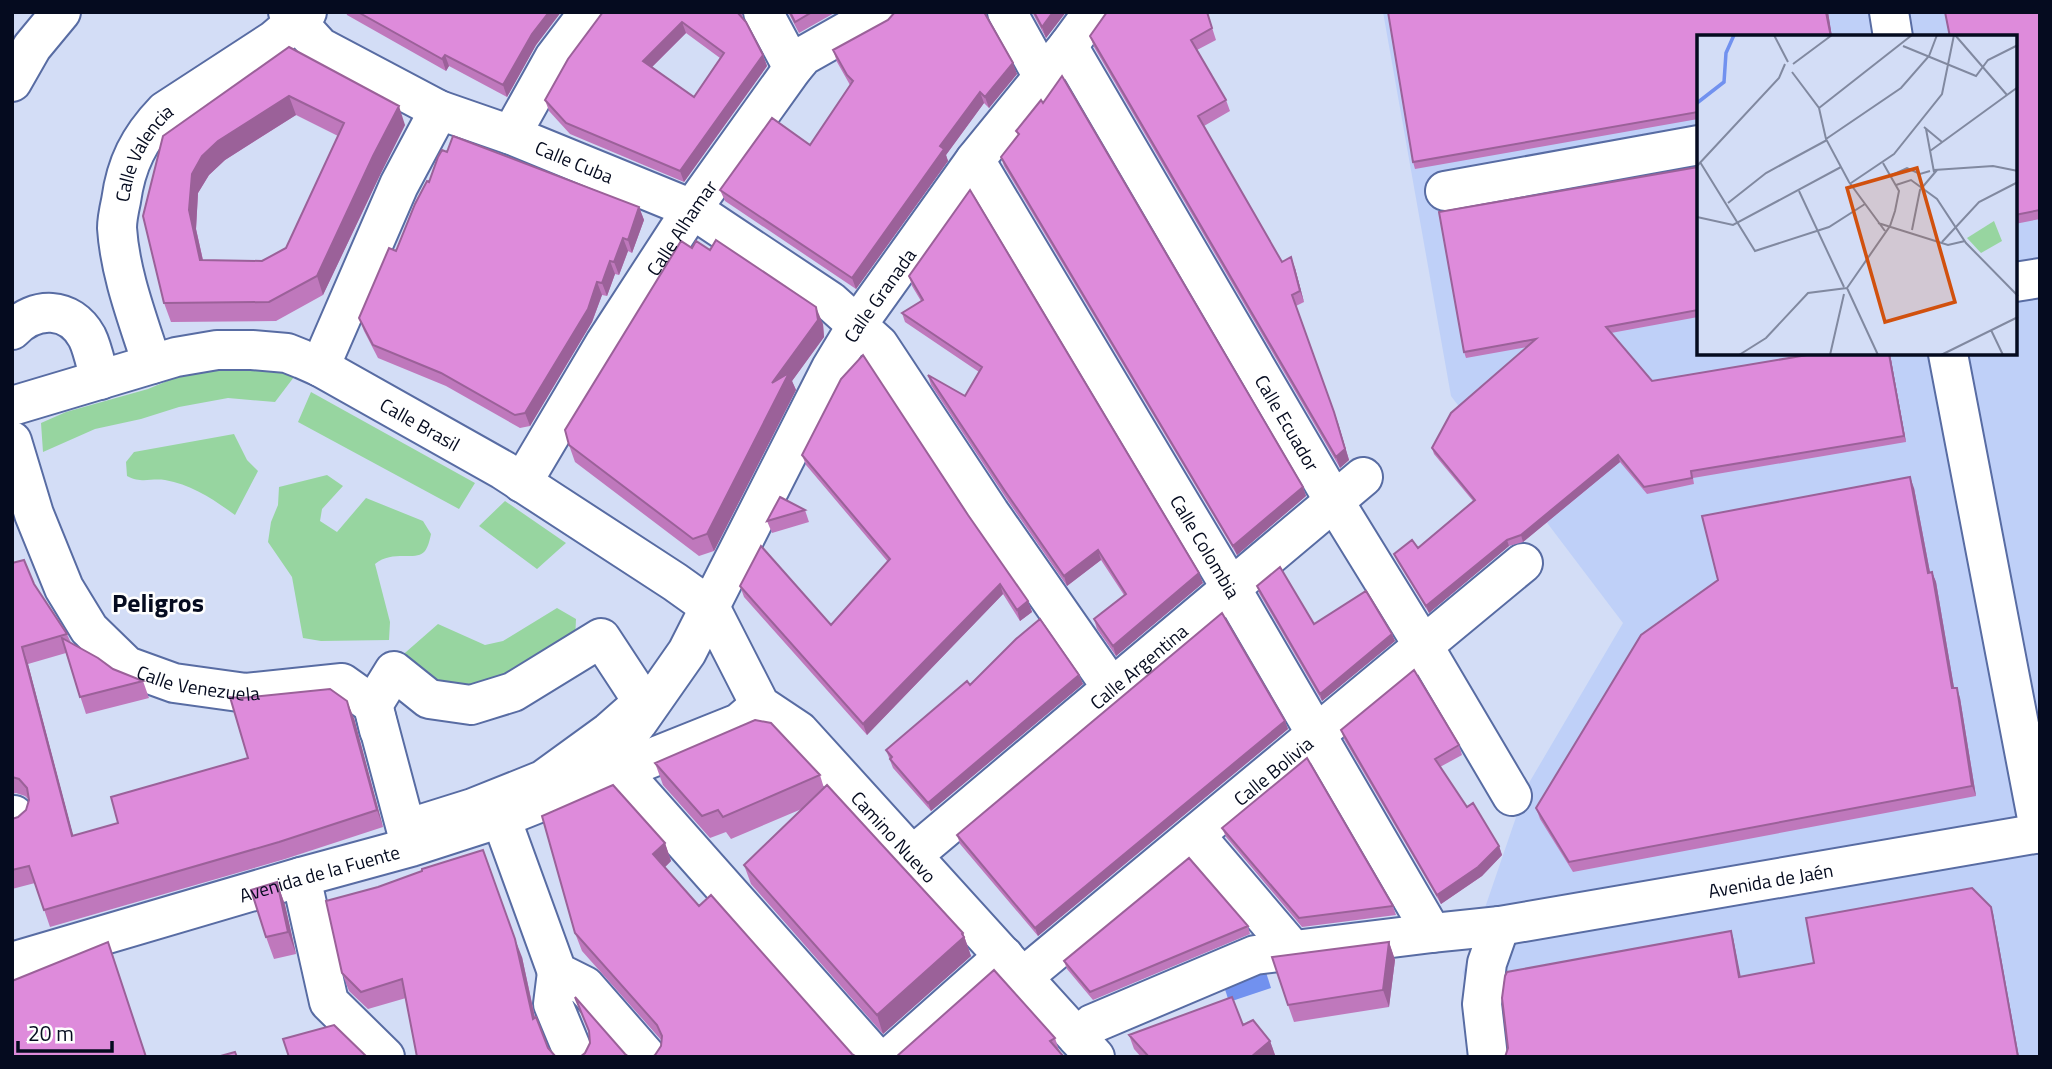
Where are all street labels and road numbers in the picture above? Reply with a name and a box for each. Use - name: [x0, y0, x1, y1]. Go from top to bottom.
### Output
- street label: Calle Valencia: [107, 95, 178, 204]
- street label: Calle Cuba: [531, 132, 619, 190]
- street label: Calle Alhamar: [638, 173, 724, 281]
- street label: Calle Granada: [835, 241, 923, 348]
- street label: Calle Ecuador: [1248, 369, 1328, 476]
- street label: Calle Brasil: [375, 389, 466, 458]
- street label: Calle Colombia: [1164, 489, 1249, 604]
- street label: Calle Argentina: [1083, 616, 1194, 716]
- street label: Calle Venezuela: [133, 656, 261, 707]
- street label: Calle Bolivia: [1226, 728, 1319, 812]
- street label: Camino Nuevo: [845, 784, 944, 889]
- street label: Avenida de la Fuente: [236, 836, 403, 909]
- street label: Avenida de Jaén: [1706, 854, 1835, 904]

